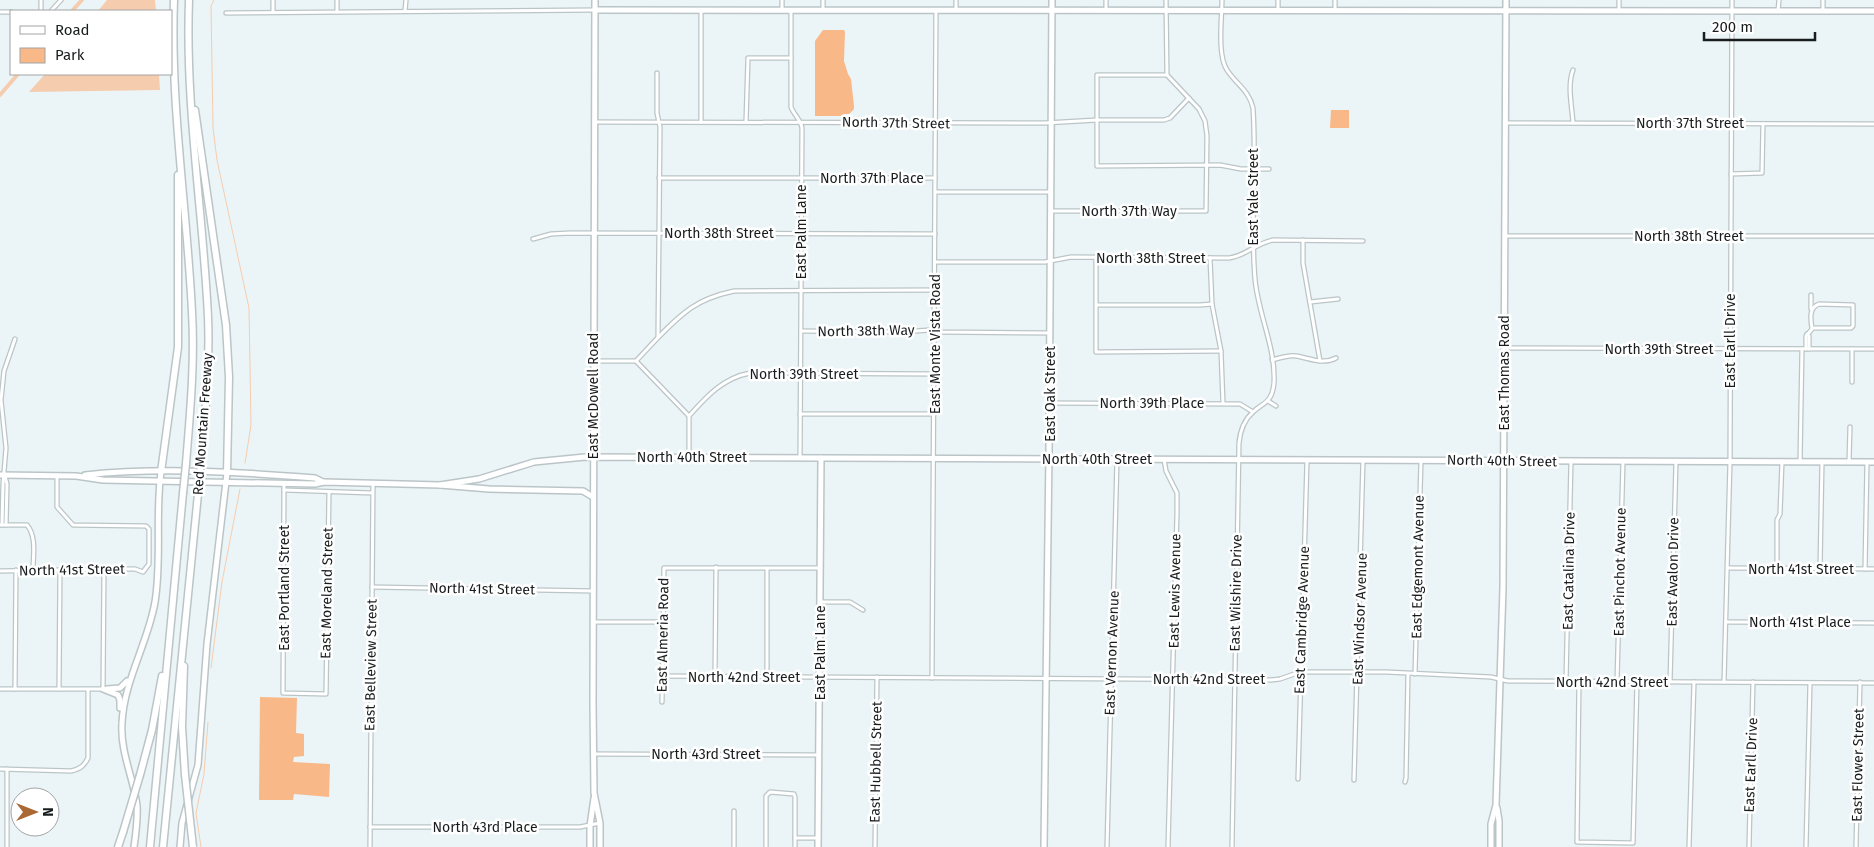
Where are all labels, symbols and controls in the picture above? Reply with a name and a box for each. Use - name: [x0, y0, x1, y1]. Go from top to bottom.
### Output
- legend: [10, 10, 172, 75]
- scale bar: [1704, 10, 1815, 42]
- text: 200 m: [1712, 18, 1753, 36]
- text: Road: [55, 21, 90, 39]
- text: Park: [55, 46, 85, 64]
- street label: North 37th Street: [842, 114, 951, 132]
- street label: North 37th Street: [1636, 115, 1745, 132]
- street label: East Yale Street: [1245, 147, 1262, 246]
- street label: North 37th Place: [820, 170, 924, 187]
- street label: East Palm Lane: [793, 184, 810, 280]
- street label: North 37th Way: [1081, 203, 1177, 220]
- street label: North 38th Street: [664, 225, 775, 242]
- street label: North 38th Street: [1634, 228, 1745, 245]
- street label: North 38th Street: [1096, 250, 1207, 267]
- street label: East Monte Vista Road: [927, 274, 944, 414]
- street label: East Earll Drive: [1722, 293, 1739, 389]
- street label: East Thomas Road: [1496, 315, 1513, 431]
- street label: North 38th Way: [817, 322, 915, 340]
- street label: East McDowell Road: [585, 333, 602, 459]
- street label: North 39th Street: [1604, 341, 1715, 358]
- street label: East Oak Street: [1042, 345, 1059, 442]
- street label: Red Mountain Freeway: [190, 352, 216, 496]
- street label: North 39th Street: [749, 366, 860, 383]
- street label: North 39th Place: [1100, 395, 1204, 412]
- street label: North 40th Street: [637, 449, 748, 466]
- street label: North 40th Street: [1042, 451, 1153, 468]
- street label: North 40th Street: [1447, 452, 1558, 470]
- street label: East Edgemont Avenue: [1408, 495, 1428, 639]
- street label: East Pinchot Avenue: [1610, 508, 1630, 636]
- street label: East Catalina Drive: [1559, 512, 1579, 630]
- street label: East Avalon Drive: [1664, 517, 1682, 627]
- street label: East Portland Street: [276, 524, 293, 651]
- street label: East Moreland Street: [317, 526, 337, 659]
- street label: East Lewis Avenue: [1165, 533, 1185, 649]
- street label: East Wilshire Drive: [1226, 534, 1246, 652]
- street label: East Cambridge Avenue: [1291, 546, 1313, 694]
- street label: East Windsor Avenue: [1349, 553, 1371, 685]
- street label: North 41st Street: [19, 561, 126, 579]
- street label: North 41st Street: [1748, 561, 1855, 578]
- street label: East Almeria Road: [653, 577, 673, 693]
- street label: North 41st Street: [429, 580, 536, 598]
- street label: East Vernon Avenue: [1101, 590, 1123, 716]
- street label: East Belleview Street: [361, 598, 381, 731]
- street label: East Palm Lane: [812, 605, 829, 701]
- street label: North 41st Place: [1749, 614, 1851, 631]
- street label: North 42nd Street: [688, 669, 801, 686]
- street label: North 42nd Street: [1153, 671, 1266, 688]
- street label: North 42nd Street: [1556, 674, 1669, 691]
- street label: East Hubbell Street: [866, 700, 886, 823]
- street label: East Flower Street: [1849, 707, 1868, 822]
- street label: East Earll Drive: [1741, 717, 1761, 813]
- street label: North 43rd Street: [651, 746, 762, 763]
- north arrow: [10, 787, 60, 837]
- text: N: [39, 807, 56, 817]
- street label: North 43rd Place: [432, 819, 538, 836]

